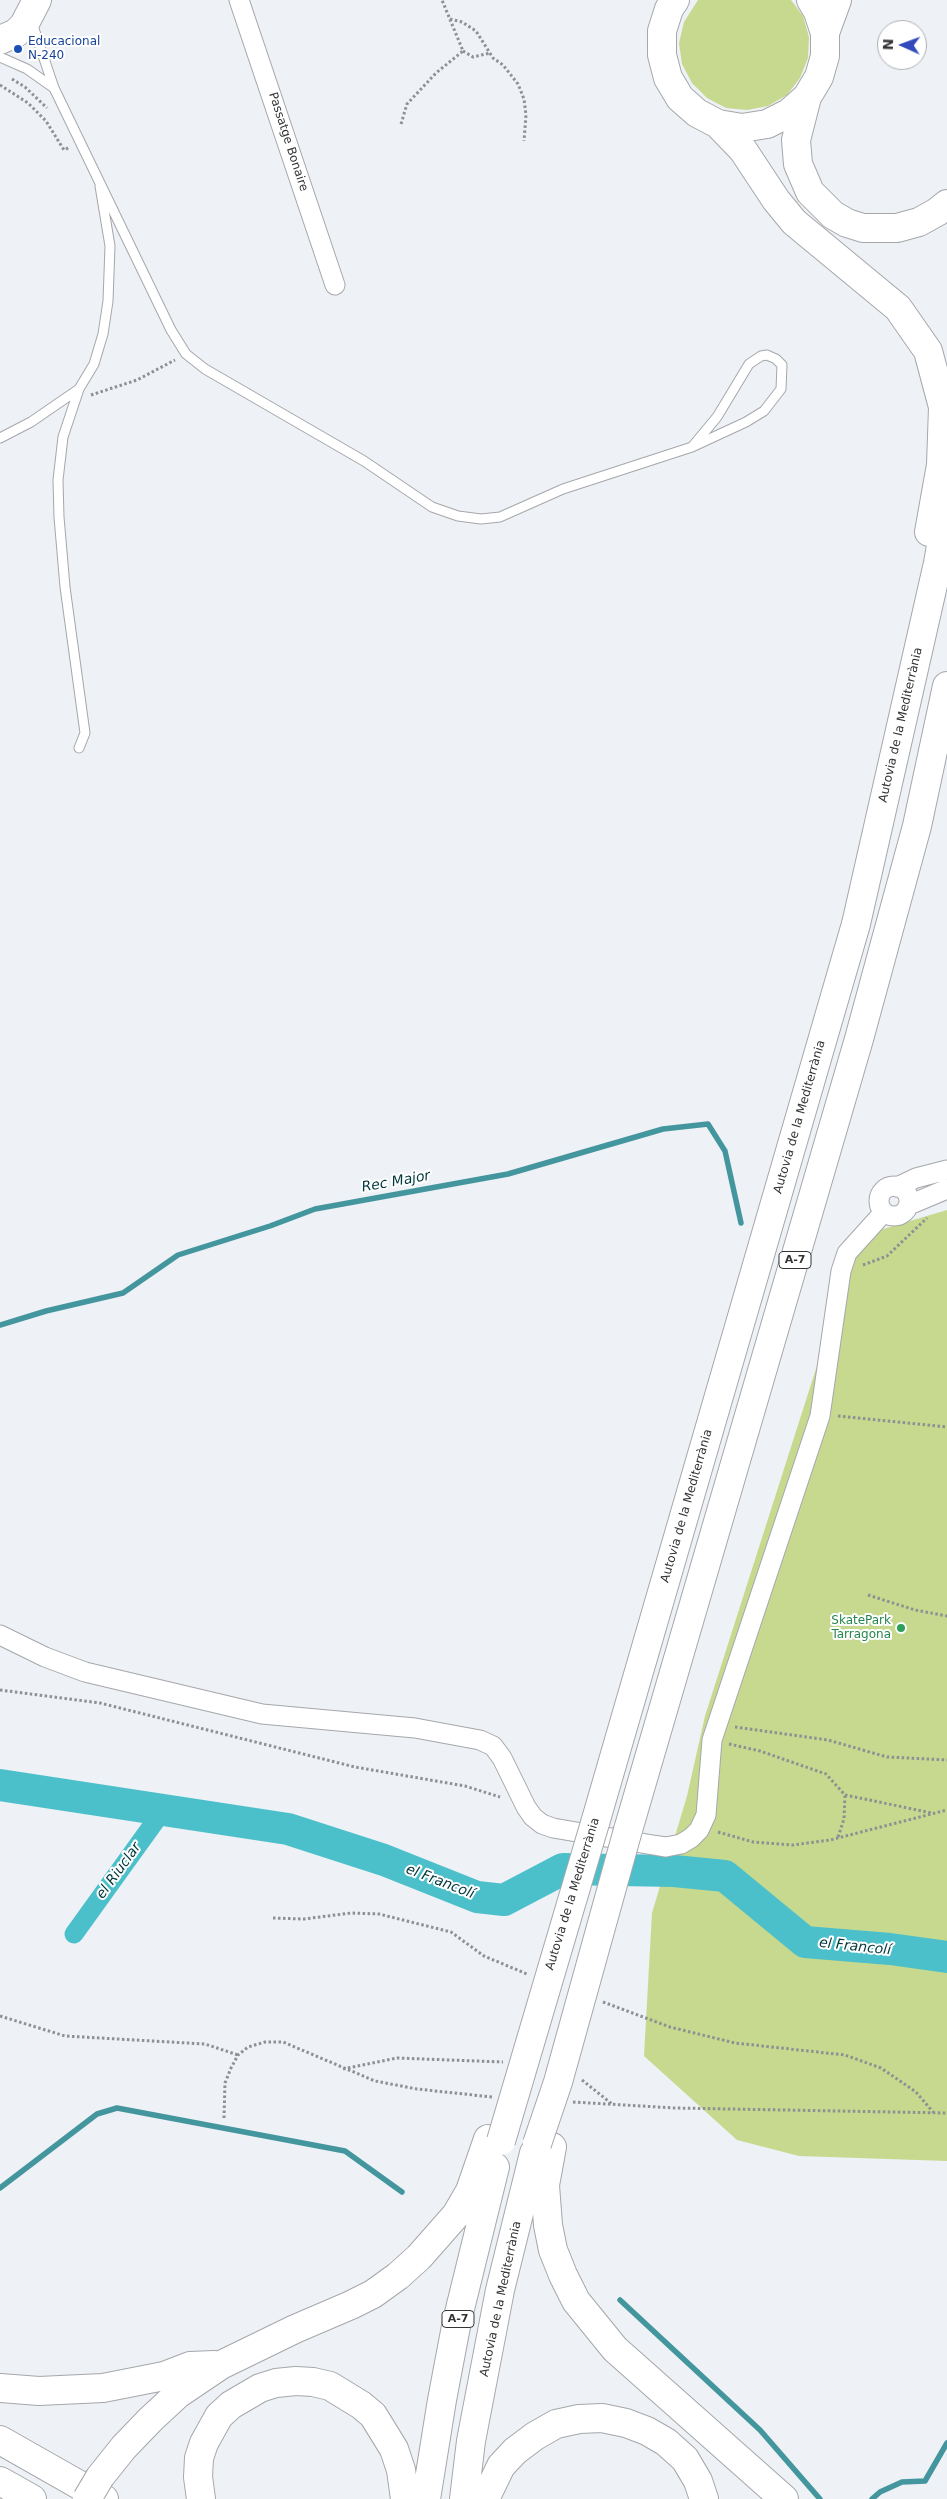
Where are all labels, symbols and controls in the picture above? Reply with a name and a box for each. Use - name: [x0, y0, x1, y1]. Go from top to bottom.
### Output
- north arrow: [877, 20, 927, 70]
- place label: Educacional N-240: [28, 35, 100, 63]
- text: N: [880, 38, 896, 51]
- marker: Educacional N-240: [12, 43, 24, 55]
- street label: Passatge Bonaire: [265, 91, 311, 193]
- street label: Autovia de la Mediterrània: [876, 646, 926, 804]
- street label: Autovia de la Mediterrània: [771, 1039, 829, 1195]
- water label: Rec Major: [360, 1168, 432, 1196]
- road number: A-7: [779, 1252, 811, 1268]
- street label: Autovia de la Mediterrània: [658, 1428, 716, 1584]
- place label: SkatePark Tarragona: [831, 1614, 891, 1642]
- marker: SkatePark Tarragona: [895, 1622, 907, 1634]
- street label: Autovia de la Mediterrània: [543, 1816, 603, 1972]
- water label: el Riuclar: [93, 1840, 145, 1902]
- water label: el Francolí: [403, 1861, 477, 1903]
- water label: el Francolí: [818, 1935, 892, 1959]
- street label: Autovia de la Mediterrània: [477, 2220, 525, 2378]
- road number: A-7: [442, 2310, 474, 2328]

